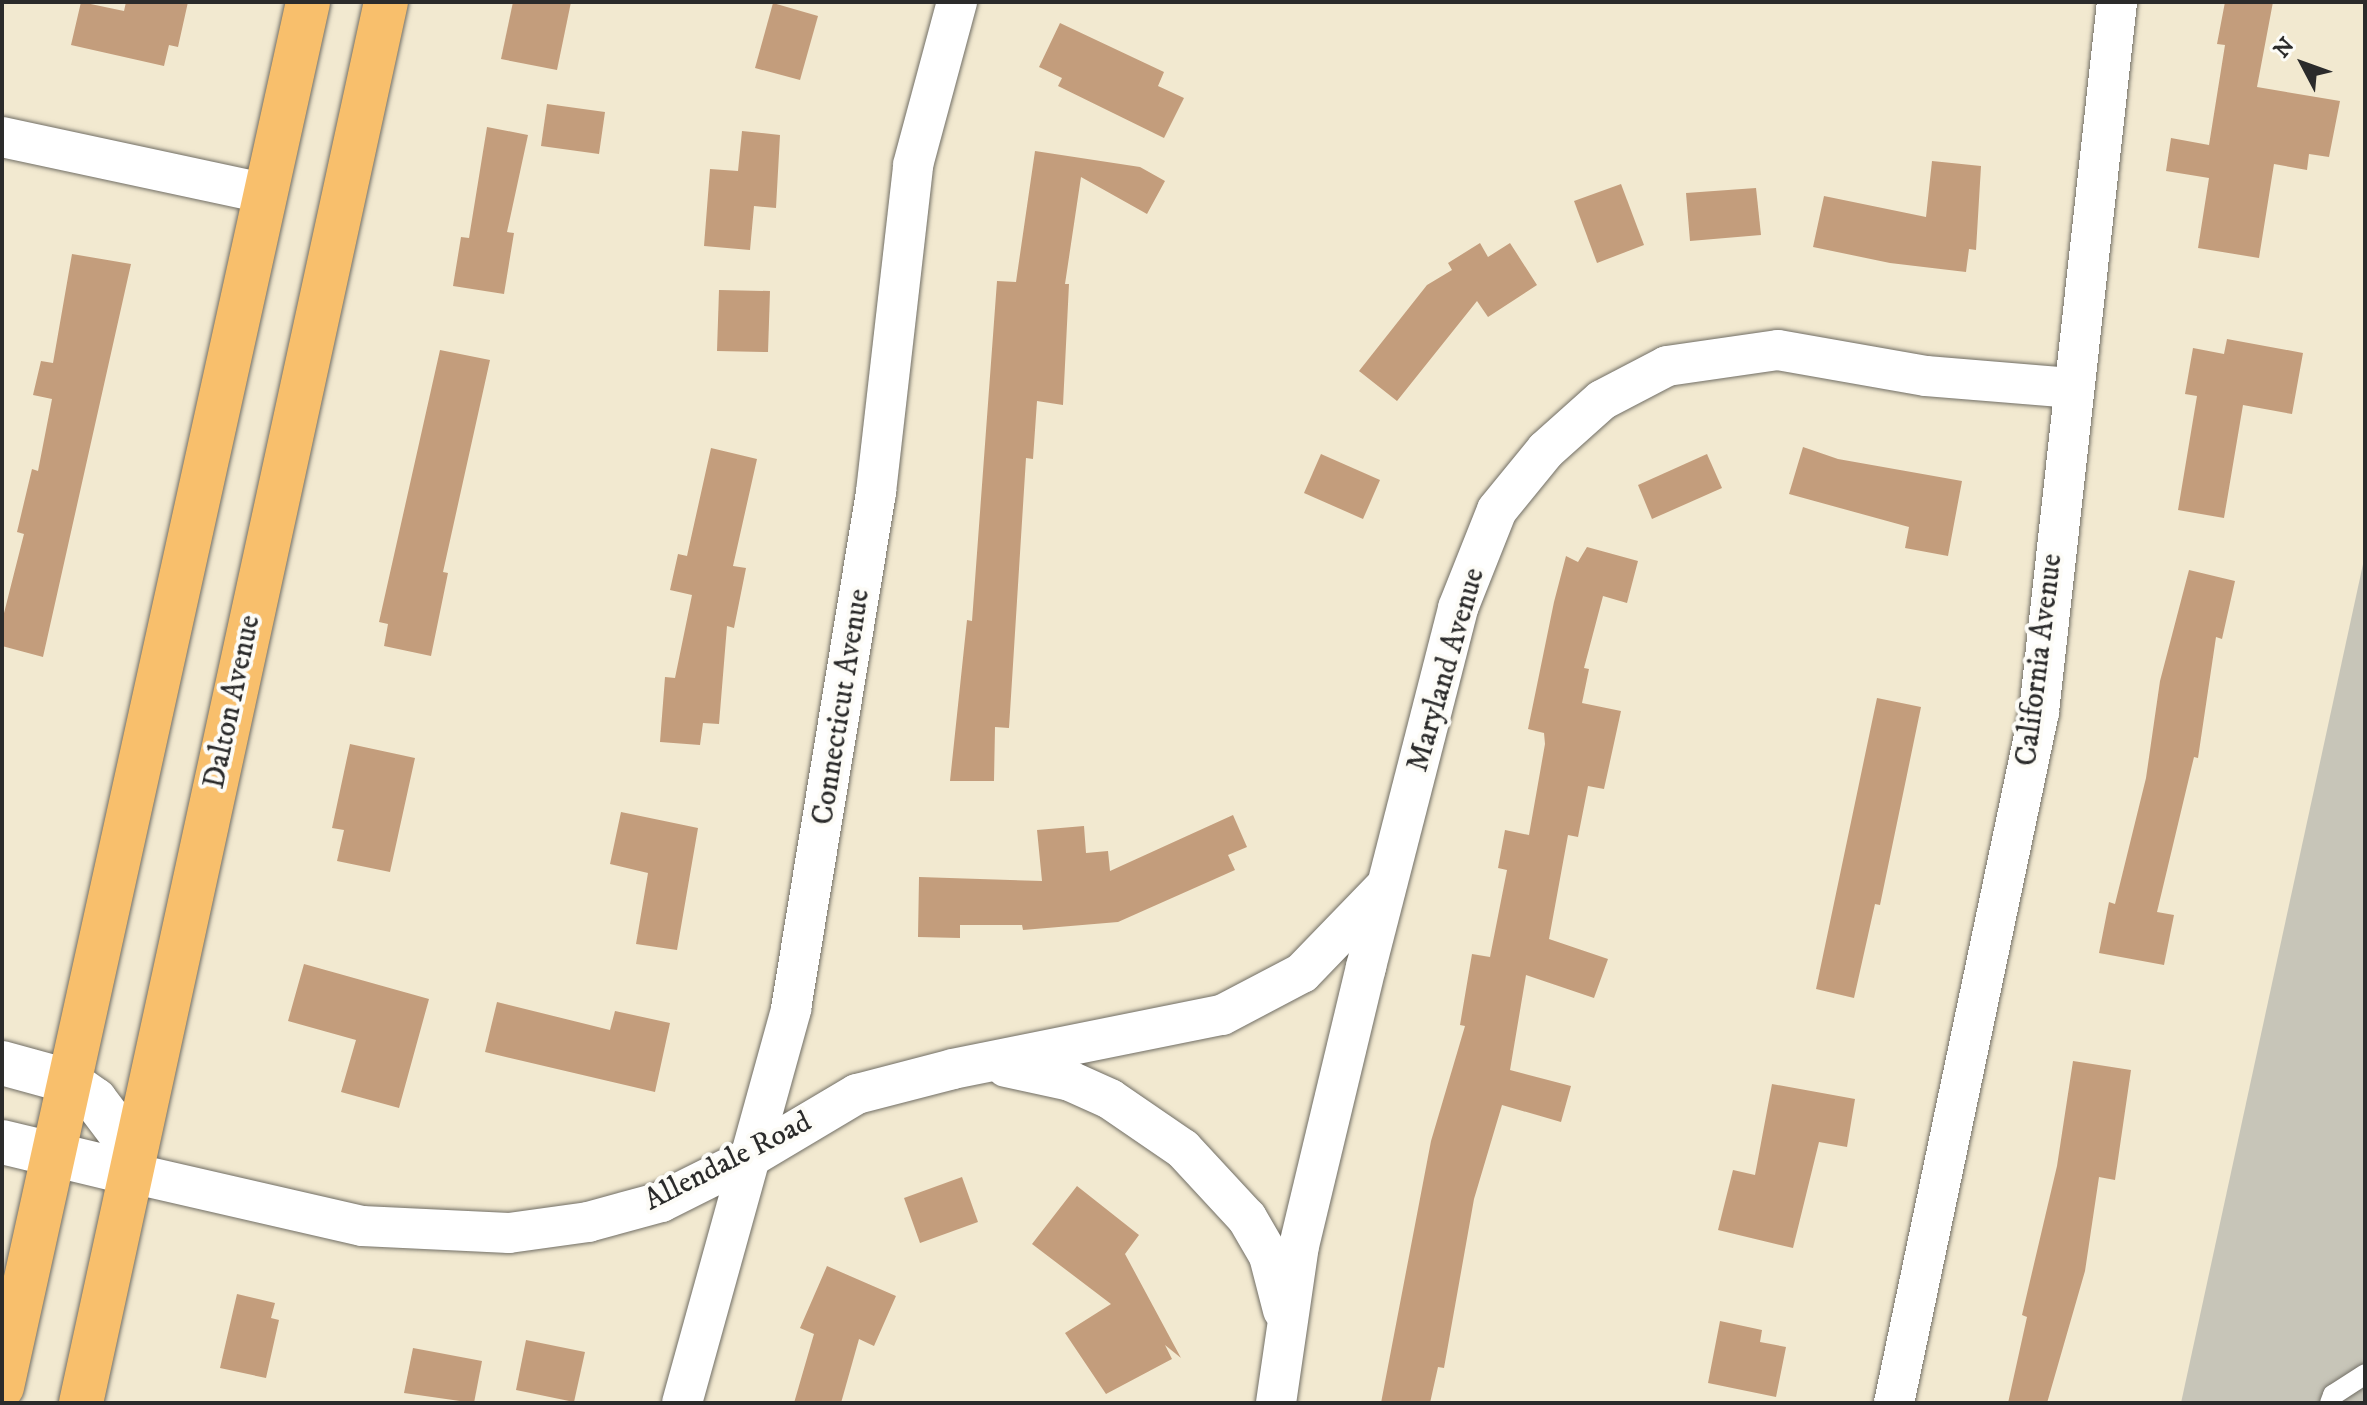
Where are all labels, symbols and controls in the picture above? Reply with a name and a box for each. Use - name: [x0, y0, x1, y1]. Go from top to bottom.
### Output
- north arrow: [2263, 24, 2343, 104]
- text: N: [2268, 32, 2301, 64]
- street label: California Avenue: [2009, 552, 2071, 768]
- street label: Maryland Avenue: [1401, 564, 1493, 776]
- street label: Connecticut Avenue: [806, 586, 878, 828]
- street label: Dalton Avenue: [197, 612, 269, 792]
- street label: Allendale Road: [638, 1105, 818, 1219]

